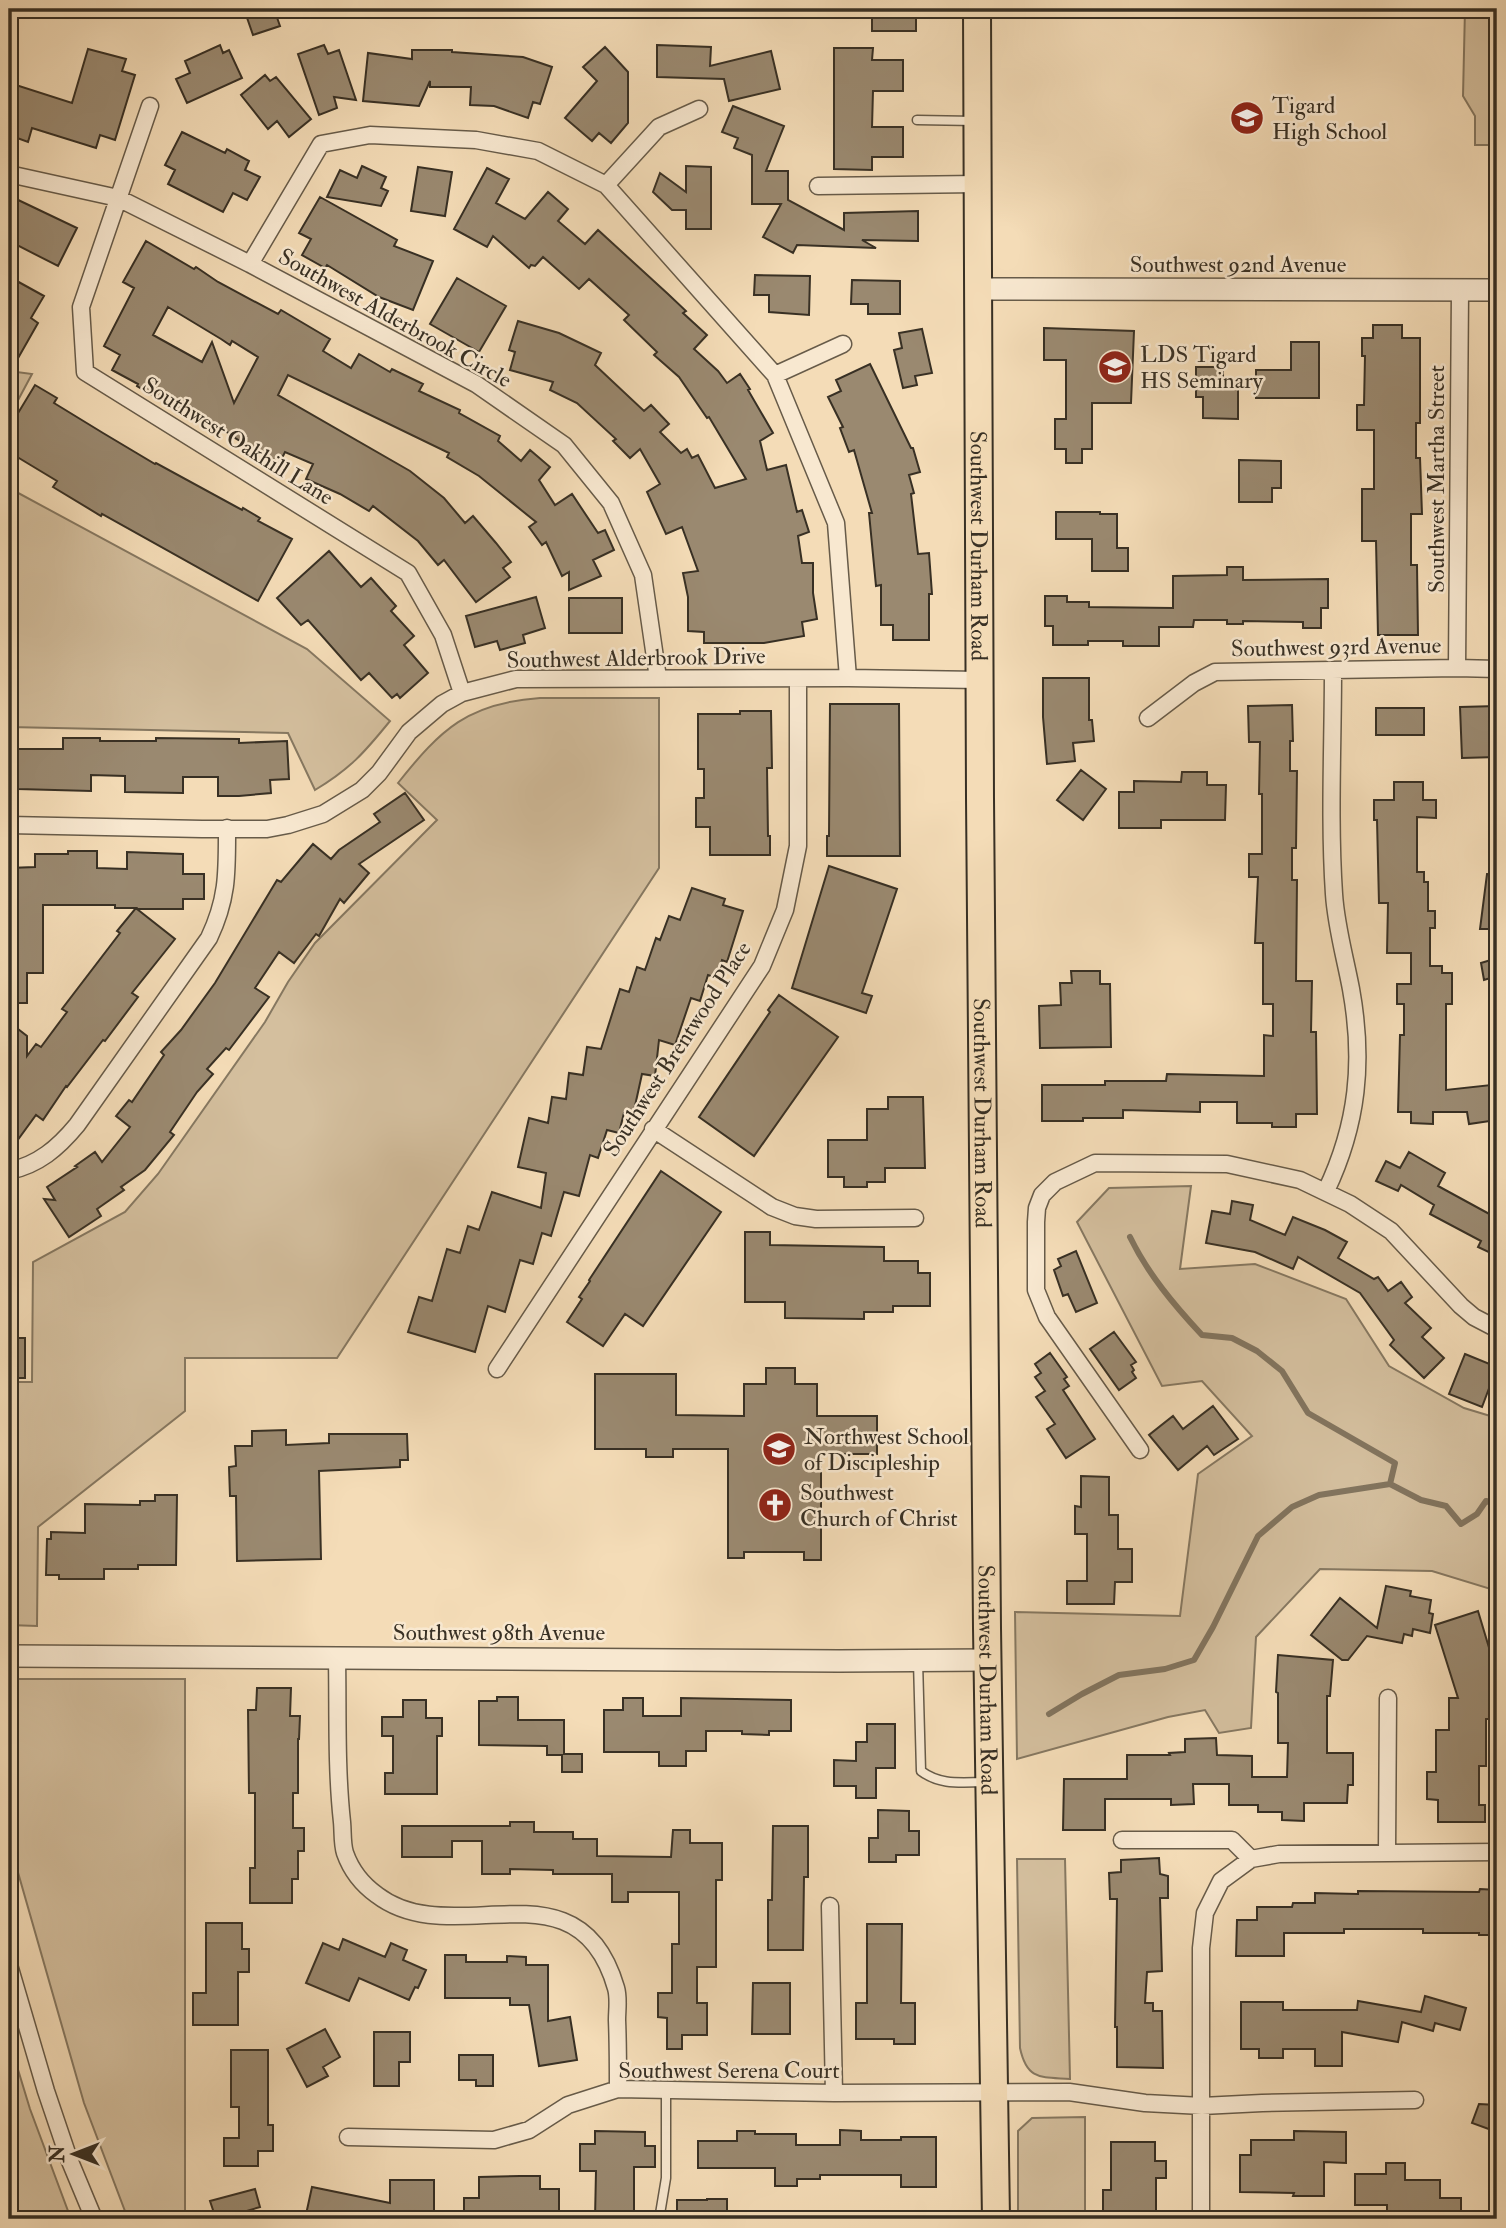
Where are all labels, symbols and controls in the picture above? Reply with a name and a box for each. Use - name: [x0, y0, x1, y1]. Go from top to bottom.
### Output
- place label: Tigard High School: [1272, 91, 1387, 146]
- school or university icon: Tigard High School: [1228, 99, 1266, 137]
- street label: Southwest Alderbrook Circle: [273, 242, 517, 394]
- street label: Southwest 92nd Avenue: [1130, 250, 1347, 279]
- place label: LDS Tigard HS Seminary: [1140, 340, 1264, 395]
- school or university icon: LDS Tigard HS Seminary: [1096, 348, 1134, 386]
- street label: Southwest Martha Street: [1422, 365, 1451, 593]
- street label: Southwest Oakhill Lane: [137, 370, 339, 512]
- street label: Southwest Durham Road: [964, 431, 994, 661]
- street label: Southwest 93rd Avenue: [1230, 631, 1442, 663]
- street label: Southwest Alderbrook Drive: [506, 641, 766, 675]
- street label: Southwest Brentwood Place: [596, 936, 758, 1162]
- street label: Southwest Durham Road: [967, 998, 998, 1228]
- place label: Northwest School of Discipleship: [804, 1422, 969, 1478]
- school or university icon: Northwest School of Discipleship: [760, 1430, 798, 1468]
- place label: Southwest Church of Christ: [800, 1478, 958, 1533]
- church icon: Southwest Church of Christ: [756, 1486, 794, 1524]
- street label: Southwest Durham Road: [972, 1565, 1004, 1795]
- street label: Southwest 98th Avenue: [393, 1618, 606, 1647]
- street label: Southwest Serena Court: [618, 2056, 840, 2085]
- north arrow: [38, 2120, 108, 2190]
- text: N: [46, 2145, 70, 2164]

